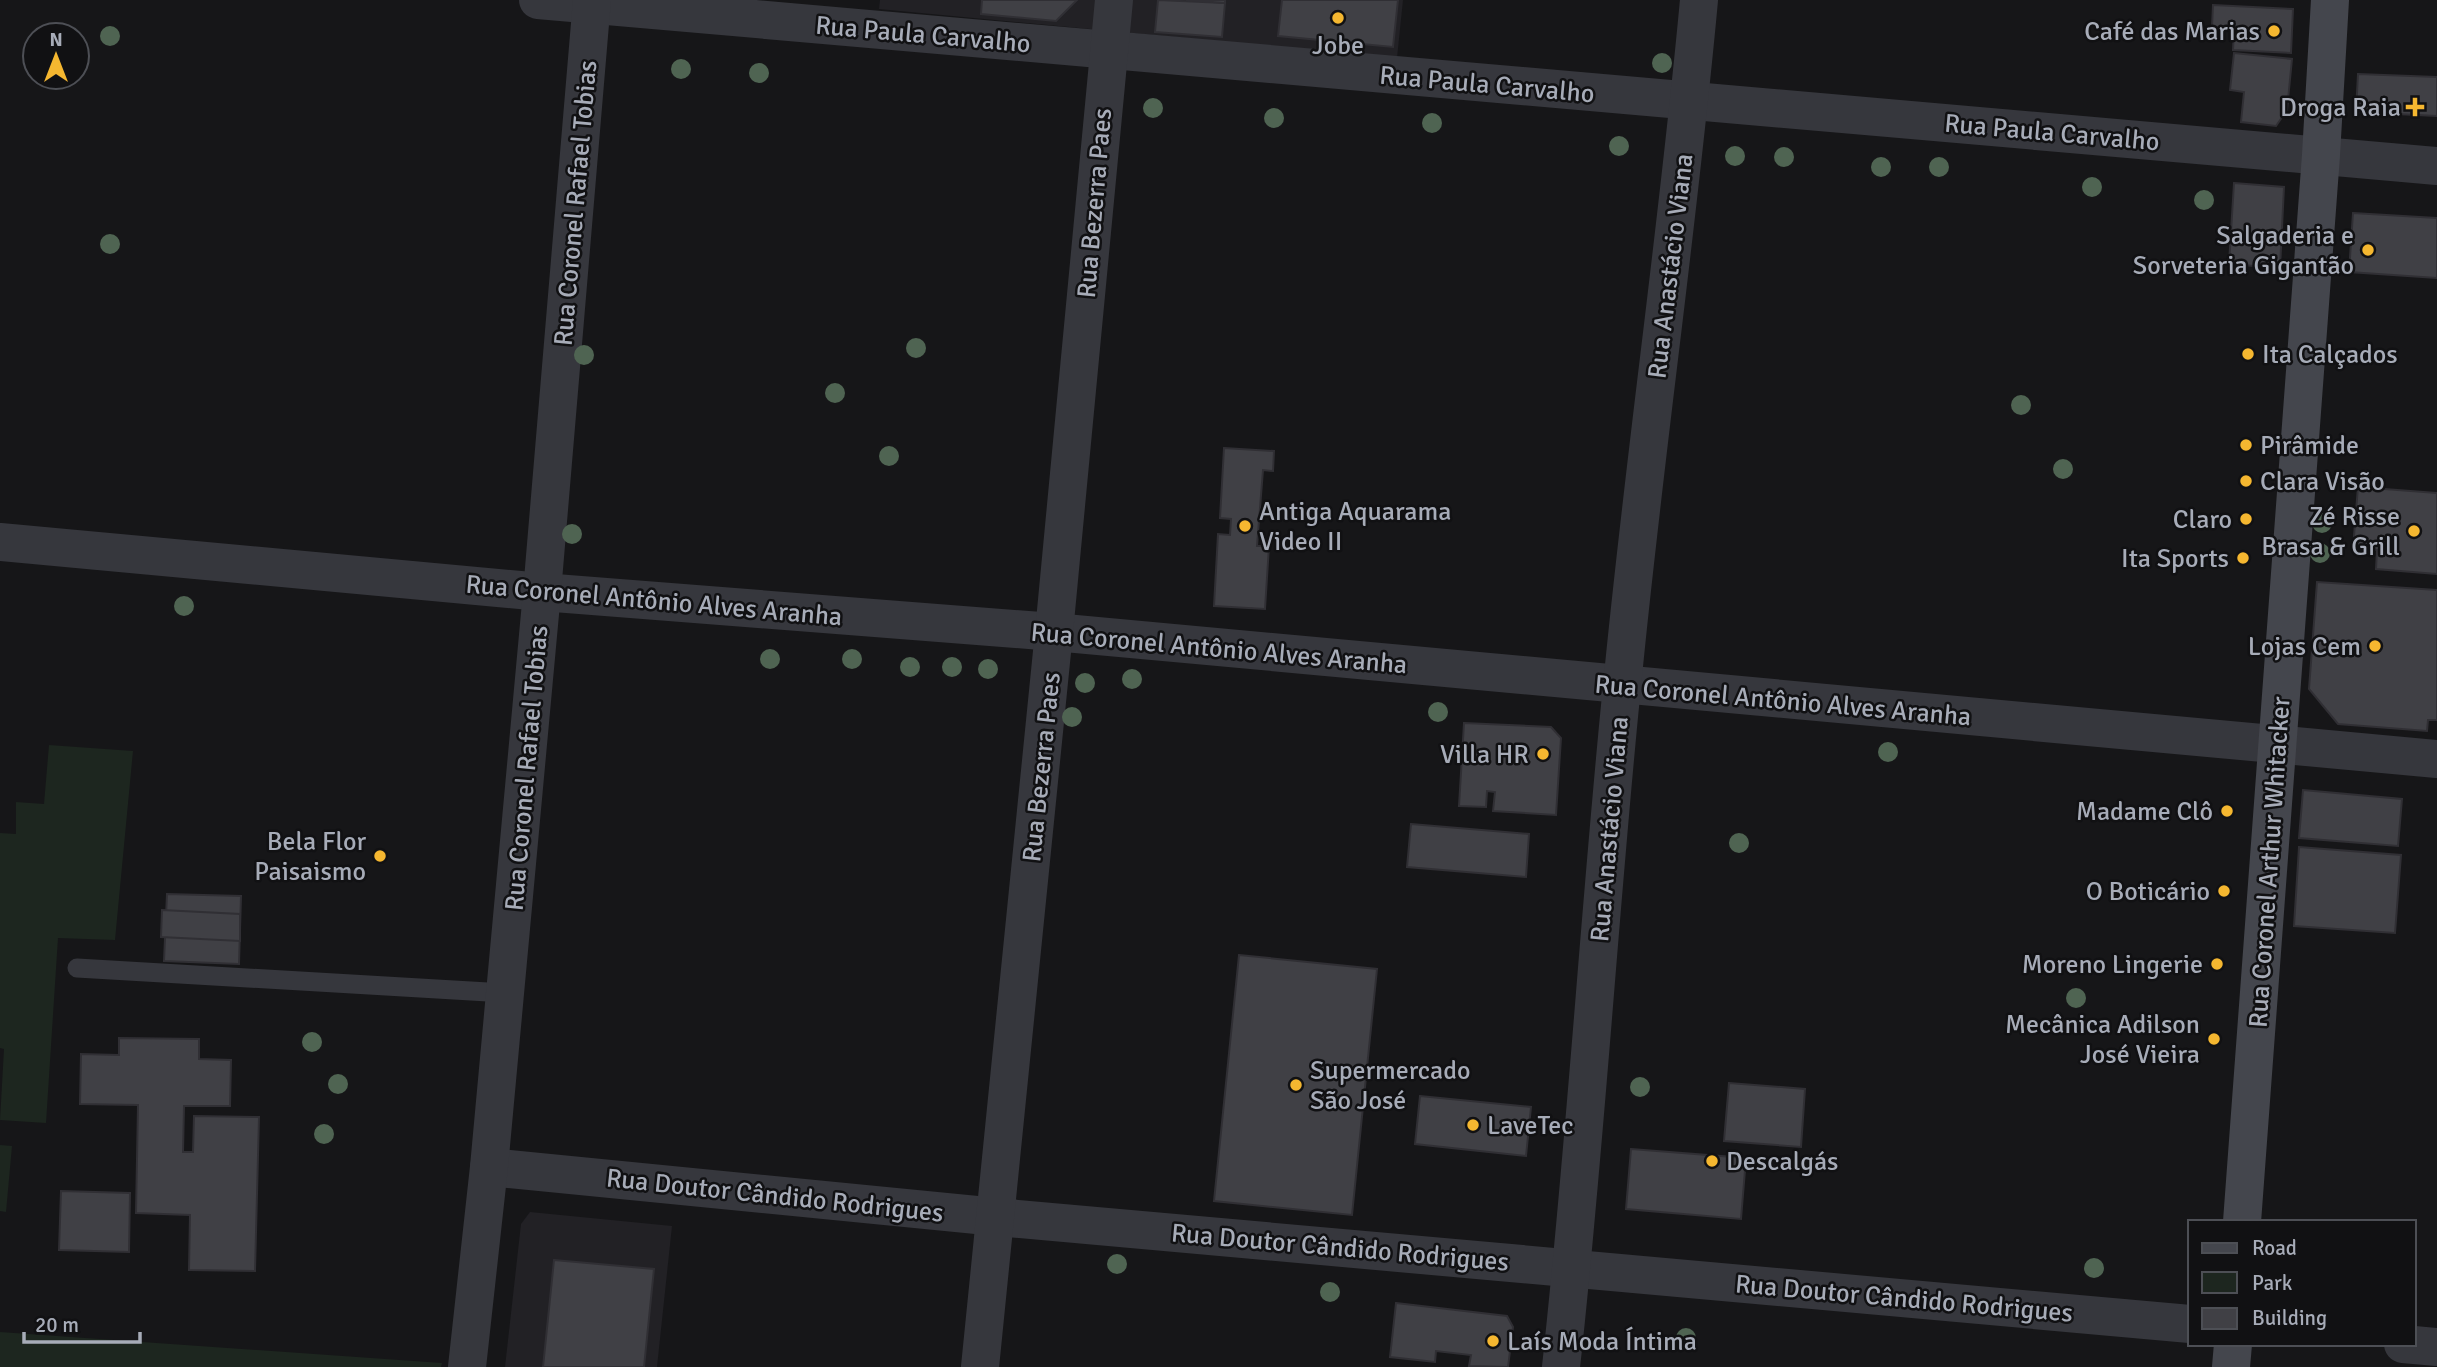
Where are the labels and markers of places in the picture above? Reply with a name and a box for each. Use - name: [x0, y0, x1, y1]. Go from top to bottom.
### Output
- marker: Jobe: [1330, 10, 1346, 26]
- place label: Café das Marias: [2084, 16, 2260, 48]
- marker: Café das Marias: [2266, 23, 2282, 39]
- place label: Jobe: [1312, 30, 1364, 62]
- place label: Droga Raia: [2280, 92, 2401, 124]
- marker: Droga Raia: [2407, 99, 2423, 115]
- place label: Salgaderia e Sorveteria Gigantão: [2133, 220, 2354, 282]
- marker: Salgaderia e Sorveteria Gigantão: [2360, 242, 2376, 258]
- place label: Ita Calçados: [2262, 339, 2398, 371]
- marker: Ita Calçados: [2240, 346, 2256, 362]
- place label: Pirâmide: [2260, 430, 2359, 462]
- marker: Pirâmide: [2238, 437, 2254, 453]
- place label: Clara Visão: [2260, 466, 2385, 498]
- marker: Clara Visão: [2238, 473, 2254, 489]
- place label: Antiga Aquarama Video II: [1259, 496, 1451, 558]
- place label: Zé Risse Brasa & Grill: [2261, 501, 2400, 563]
- place label: Claro: [2173, 504, 2232, 536]
- marker: Claro: [2238, 511, 2254, 527]
- marker: Antiga Aquarama Video II: [1237, 518, 1253, 534]
- marker: Zé Risse Brasa & Grill: [2406, 523, 2422, 539]
- place label: Ita Sports: [2121, 543, 2229, 575]
- marker: Ita Sports: [2235, 550, 2251, 566]
- place label: Lojas Cem: [2248, 631, 2361, 663]
- marker: Lojas Cem: [2367, 638, 2383, 654]
- place label: Villa HR: [1440, 739, 1529, 771]
- marker: Villa HR: [1535, 746, 1551, 762]
- place label: Madame Clô: [2076, 796, 2213, 828]
- marker: Madame Clô: [2219, 803, 2235, 819]
- place label: Bela Flor Paisaismo: [254, 826, 366, 888]
- marker: Bela Flor Paisaismo: [372, 848, 388, 864]
- place label: O Boticário: [2086, 876, 2210, 908]
- marker: O Boticário: [2216, 883, 2232, 899]
- place label: Moreno Lingerie: [2022, 949, 2203, 981]
- marker: Moreno Lingerie: [2209, 956, 2225, 972]
- place label: Mecânica Adilson José Vieira: [2005, 1009, 2200, 1071]
- marker: Mecânica Adilson José Vieira: [2206, 1031, 2222, 1047]
- place label: Supermercado São José: [1310, 1055, 1470, 1117]
- marker: Supermercado São José: [1288, 1077, 1304, 1093]
- place label: LaveTec: [1487, 1110, 1573, 1142]
- marker: LaveTec: [1465, 1117, 1481, 1133]
- place label: Descalgás: [1726, 1146, 1838, 1178]
- marker: Descalgás: [1704, 1153, 1720, 1169]
- place label: Laís Moda Íntima: [1507, 1326, 1697, 1358]
- marker: Laís Moda Íntima: [1485, 1333, 1501, 1349]

